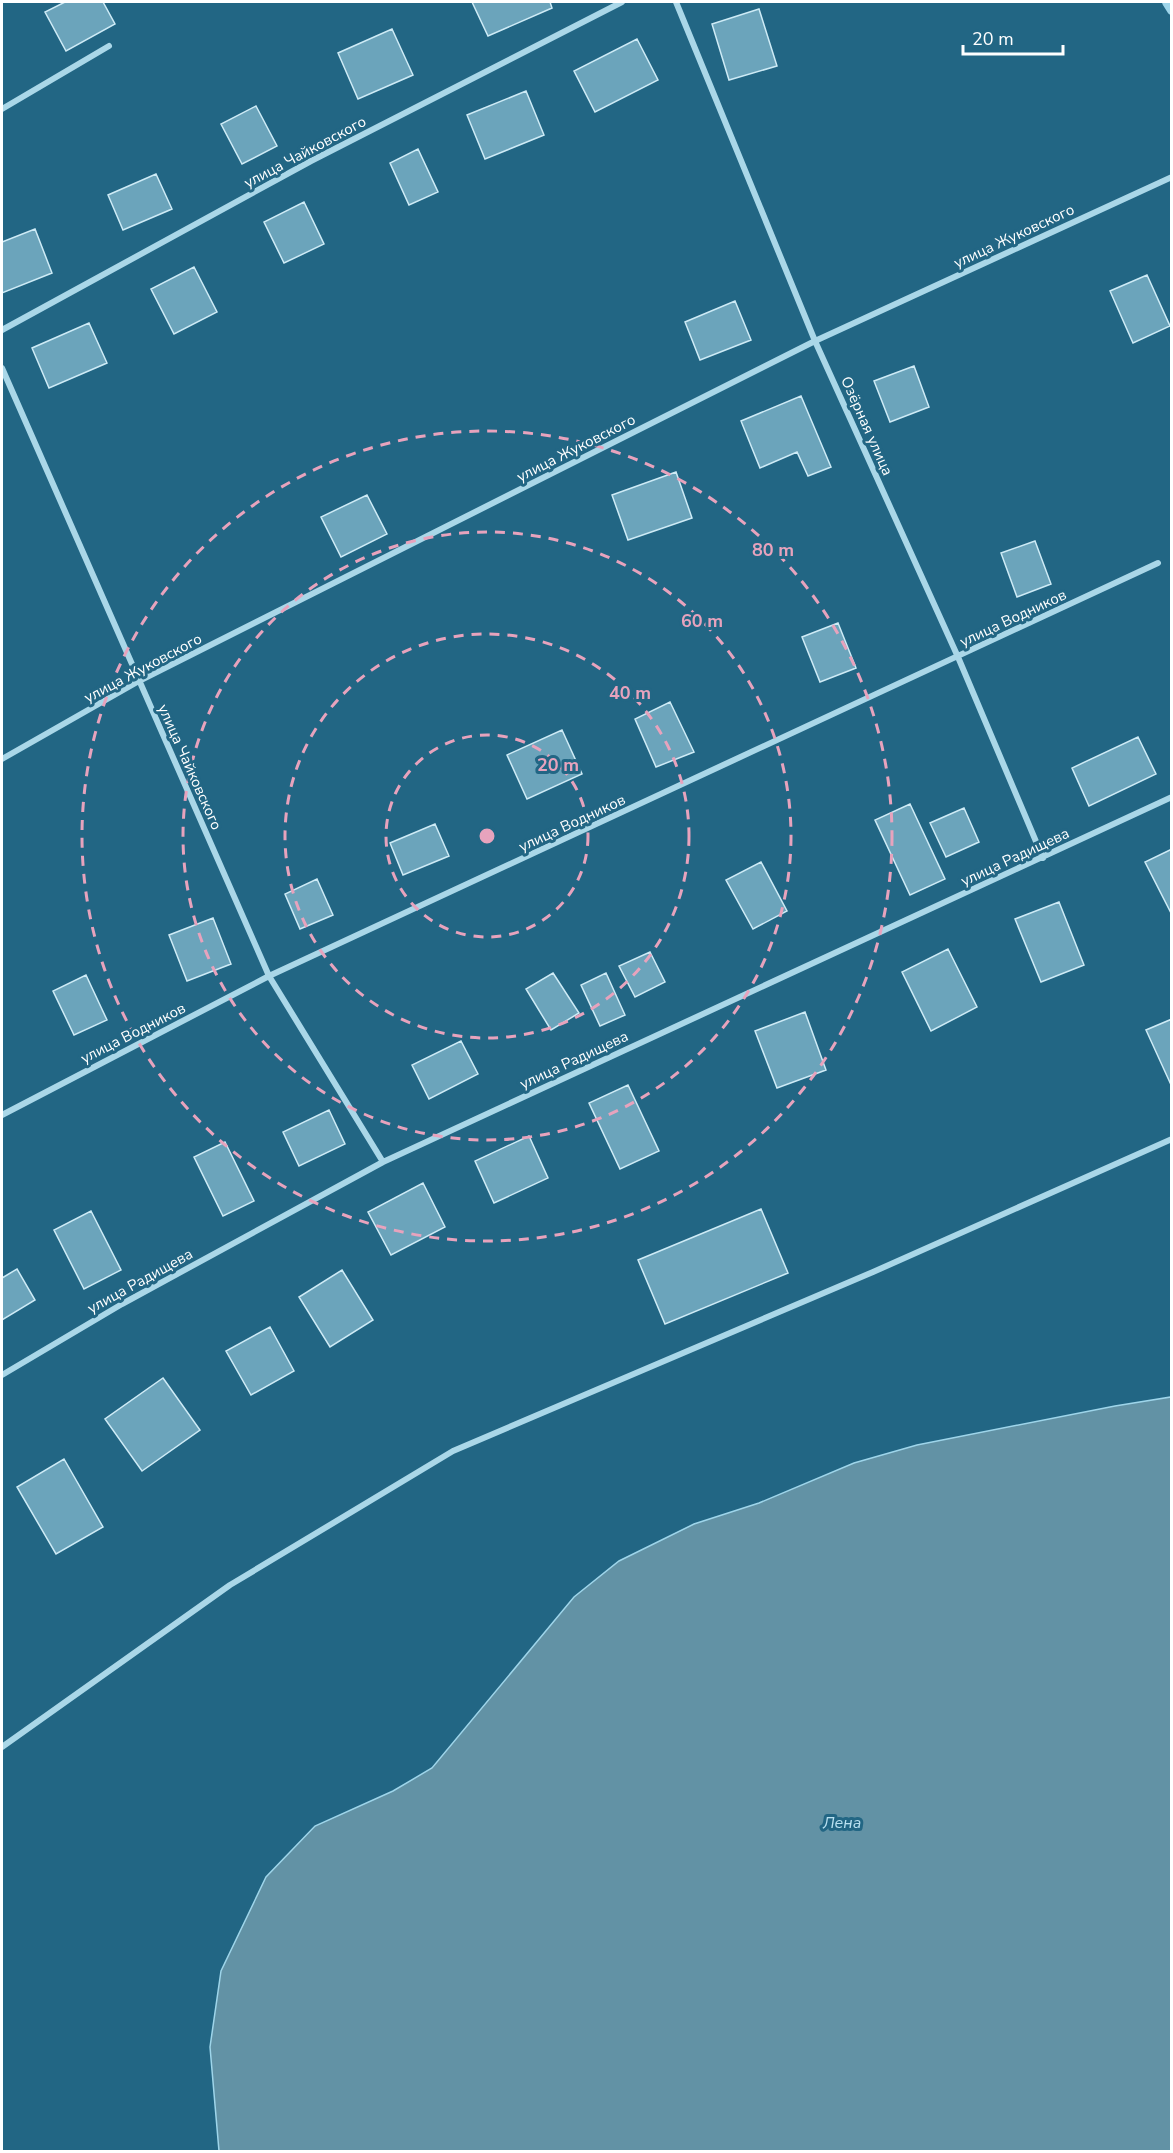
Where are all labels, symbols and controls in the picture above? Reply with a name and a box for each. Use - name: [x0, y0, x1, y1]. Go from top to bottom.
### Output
- scale bar: [963, 18, 1064, 56]
- text: 20 m: [972, 27, 1014, 51]
- street label: улица Чайковского: [240, 111, 370, 193]
- street label: улица Жуковского: [951, 199, 1077, 273]
- street label: Озёрная улица: [836, 373, 898, 479]
- street label: улица Жуковского: [513, 409, 639, 487]
- text: 80 m: [752, 538, 794, 562]
- street label: улица Водников: [956, 585, 1070, 651]
- text: 60 m: [681, 609, 723, 633]
- street label: улица Жуковского: [81, 628, 205, 708]
- text: 40 m: [609, 681, 651, 705]
- street label: улица Чайковского: [153, 701, 227, 833]
- text: 20 m: [537, 753, 579, 777]
- street label: улица Водников: [515, 790, 629, 856]
- street label: улица Радищева: [958, 823, 1072, 891]
- centre of rings: [477, 826, 497, 846]
- street label: улица Водников: [77, 998, 189, 1068]
- street label: улица Радищева: [517, 1026, 631, 1094]
- street label: улица Радищева: [84, 1244, 196, 1318]
- water label: Лена: [822, 1812, 861, 1834]

